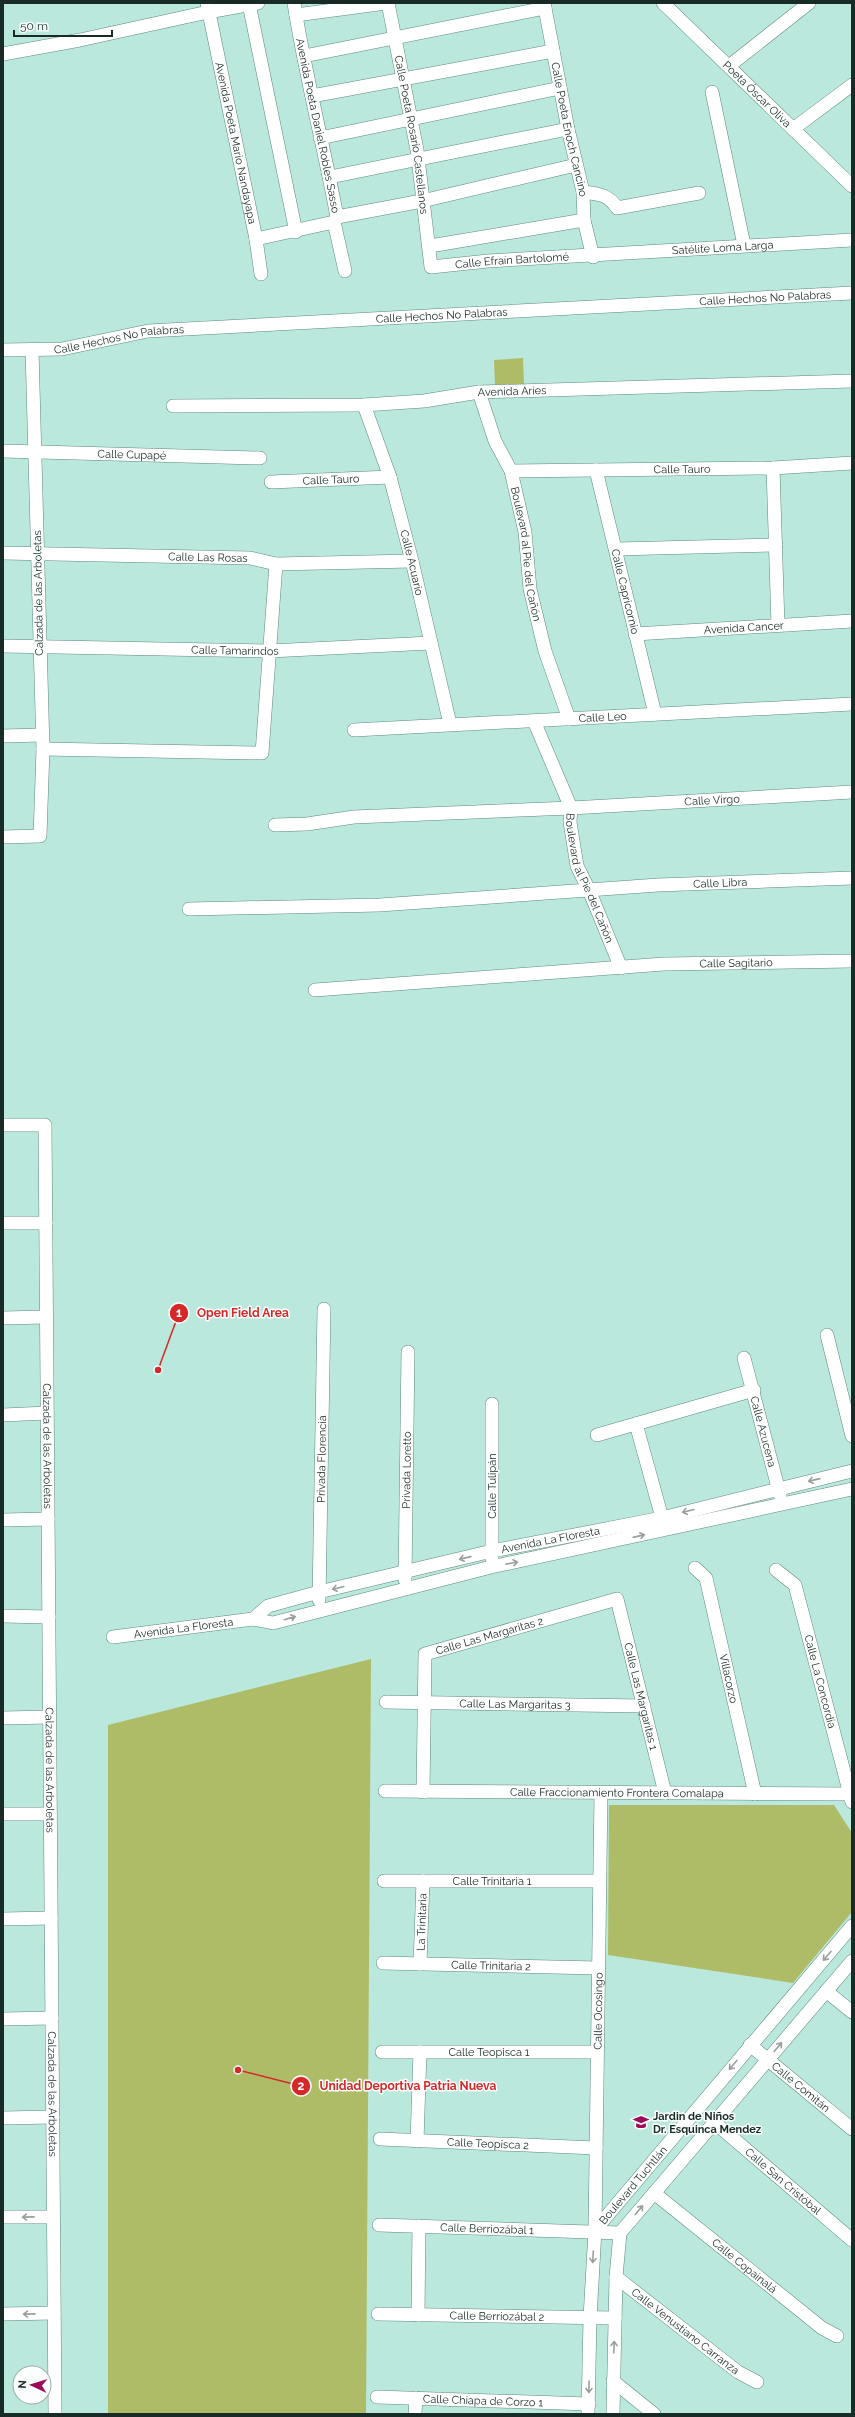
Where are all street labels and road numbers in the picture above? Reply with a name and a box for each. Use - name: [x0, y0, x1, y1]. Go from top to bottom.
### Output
- street label: Avenida Poeta Daniel Robles Sasso: [293, 37, 342, 215]
- street label: Calle Poeta Rosario Castellanos: [392, 54, 431, 215]
- street label: Poeta Óscar Oliva: [720, 59, 793, 130]
- street label: Avenida Poeta Mario Nandayapa: [212, 61, 259, 225]
- street label: Calle Poeta Enoch Cancino: [548, 61, 589, 197]
- street label: Satélite Loma Larga: [672, 239, 774, 257]
- street label: Calle Efraín Bartolomé: [455, 250, 570, 271]
- street label: Calle Hechos No Palabras: [699, 288, 832, 308]
- street label: Calle Hechos No Palabras: [375, 306, 508, 326]
- street label: Calle Hechos No Palabras: [54, 323, 184, 356]
- street label: Avenida Aries: [478, 384, 547, 399]
- street label: Calle Cupapé: [97, 448, 167, 462]
- street label: Calle Tauro: [654, 463, 711, 476]
- street label: Calle Tauro: [302, 472, 360, 488]
- street label: Boulevard al Pie del Cañón: [508, 485, 544, 623]
- street label: Calle Acuario: [397, 529, 426, 597]
- street label: Calzada de las Arboletas: [31, 530, 46, 656]
- street label: Calle Capricornio: [608, 548, 642, 636]
- street label: Calle Las Rosas: [168, 550, 248, 565]
- street label: Avenida Cancer: [704, 619, 784, 637]
- street label: Calle Tamarindos: [191, 644, 279, 658]
- street label: Calle Leo: [578, 710, 628, 725]
- street label: Calle Virgo: [684, 792, 741, 809]
- street label: Boulevard al Pie del Cañón: [563, 813, 616, 945]
- street label: Calle Libra: [693, 876, 748, 891]
- street label: Calle Sagitario: [699, 956, 773, 970]
- street label: Calzada de las Arboletas: [40, 1383, 54, 1509]
- street label: Calle Azucena: [747, 1395, 778, 1468]
- street label: Privada Florencia: [315, 1415, 329, 1503]
- street label: Privada Loretto: [400, 1431, 414, 1509]
- street label: Calle Tulipán: [486, 1453, 499, 1519]
- street label: Avenida La Floresta: [500, 1524, 601, 1556]
- street label: Calle Las Margaritas 2: [434, 1614, 545, 1658]
- street label: Avenida La Floresta: [133, 1616, 234, 1641]
- street label: Calle La Concordia: [801, 1634, 838, 1730]
- street label: Calle Las Margaritas 1: [621, 1641, 660, 1752]
- street label: Villacorzo: [716, 1653, 740, 1705]
- street label: Calle Las Margaritas 3: [459, 1697, 571, 1712]
- street label: Calzada de las Arboletas: [43, 1707, 56, 1833]
- street label: Calle Fraccionamiento Frontera Comalapa: [510, 1786, 724, 1800]
- street label: Calle Trinitaria 1: [453, 1875, 532, 1888]
- street label: La Trinitaria: [414, 1893, 430, 1951]
- street label: Calle Trinitaria 2: [451, 1959, 531, 1973]
- street label: Calle Ocosingo: [591, 1972, 606, 2050]
- street label: Calzada de las Arboletas: [45, 2031, 59, 2157]
- street label: Calle Teopisca 1: [448, 2046, 530, 2059]
- street label: Calle Comitán: [769, 2060, 832, 2115]
- street label: Calle Teopisca 2: [447, 2136, 529, 2152]
- street label: Boulevard Tuchtlán: [597, 2144, 670, 2227]
- street label: Calle San Cristóbal: [742, 2145, 823, 2218]
- street label: Calle Berriozábal 1: [440, 2221, 534, 2237]
- street label: Calle Copainalá: [709, 2236, 779, 2296]
- street label: Calle Venustiano Carranza: [629, 2285, 742, 2377]
- street label: Calle Berriozábal 2: [450, 2309, 545, 2324]
- street label: Calle Chiapa de Corzo 1: [423, 2393, 544, 2409]

